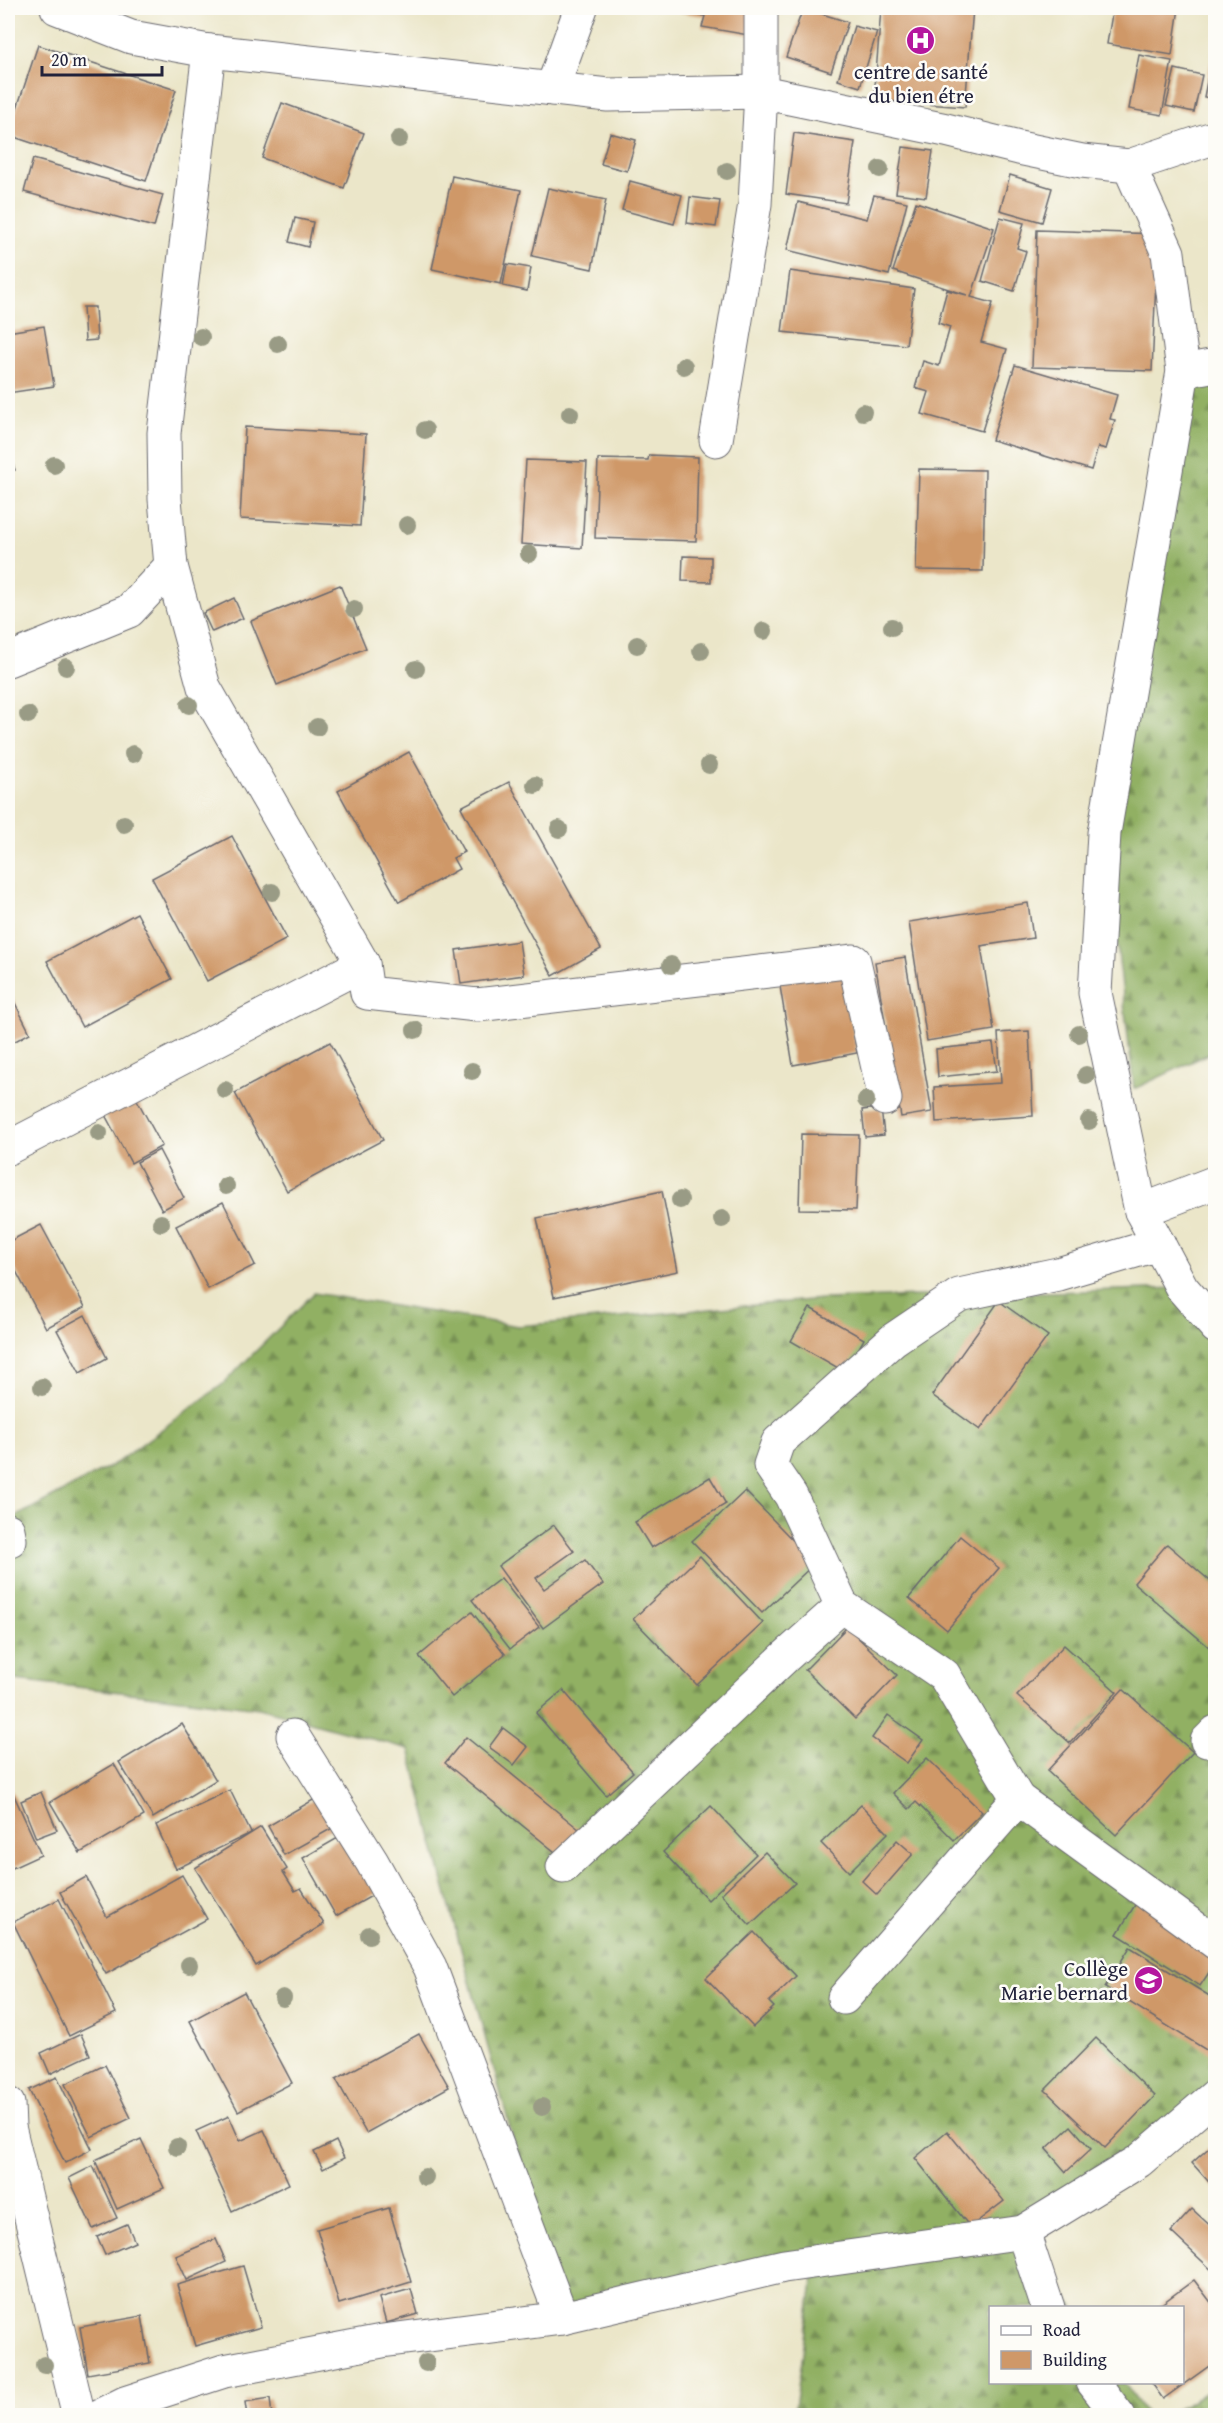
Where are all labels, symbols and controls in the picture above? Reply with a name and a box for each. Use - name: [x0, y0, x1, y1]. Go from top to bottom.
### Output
- hospital icon: centre de santé du bien étre: [905, 25, 937, 57]
- scale bar: [42, 39, 162, 77]
- text: 20 m: [51, 46, 87, 73]
- place label: centre de santé du bien étre: [854, 56, 988, 111]
- place label: Collège Marie bernard: [1001, 1953, 1129, 2008]
- school or university icon: Collège Marie bernard: [1133, 1965, 1165, 1997]
- legend: [989, 2306, 1184, 2384]
- text: Road: [1043, 2316, 1081, 2343]
- text: Building: [1043, 2346, 1107, 2373]

